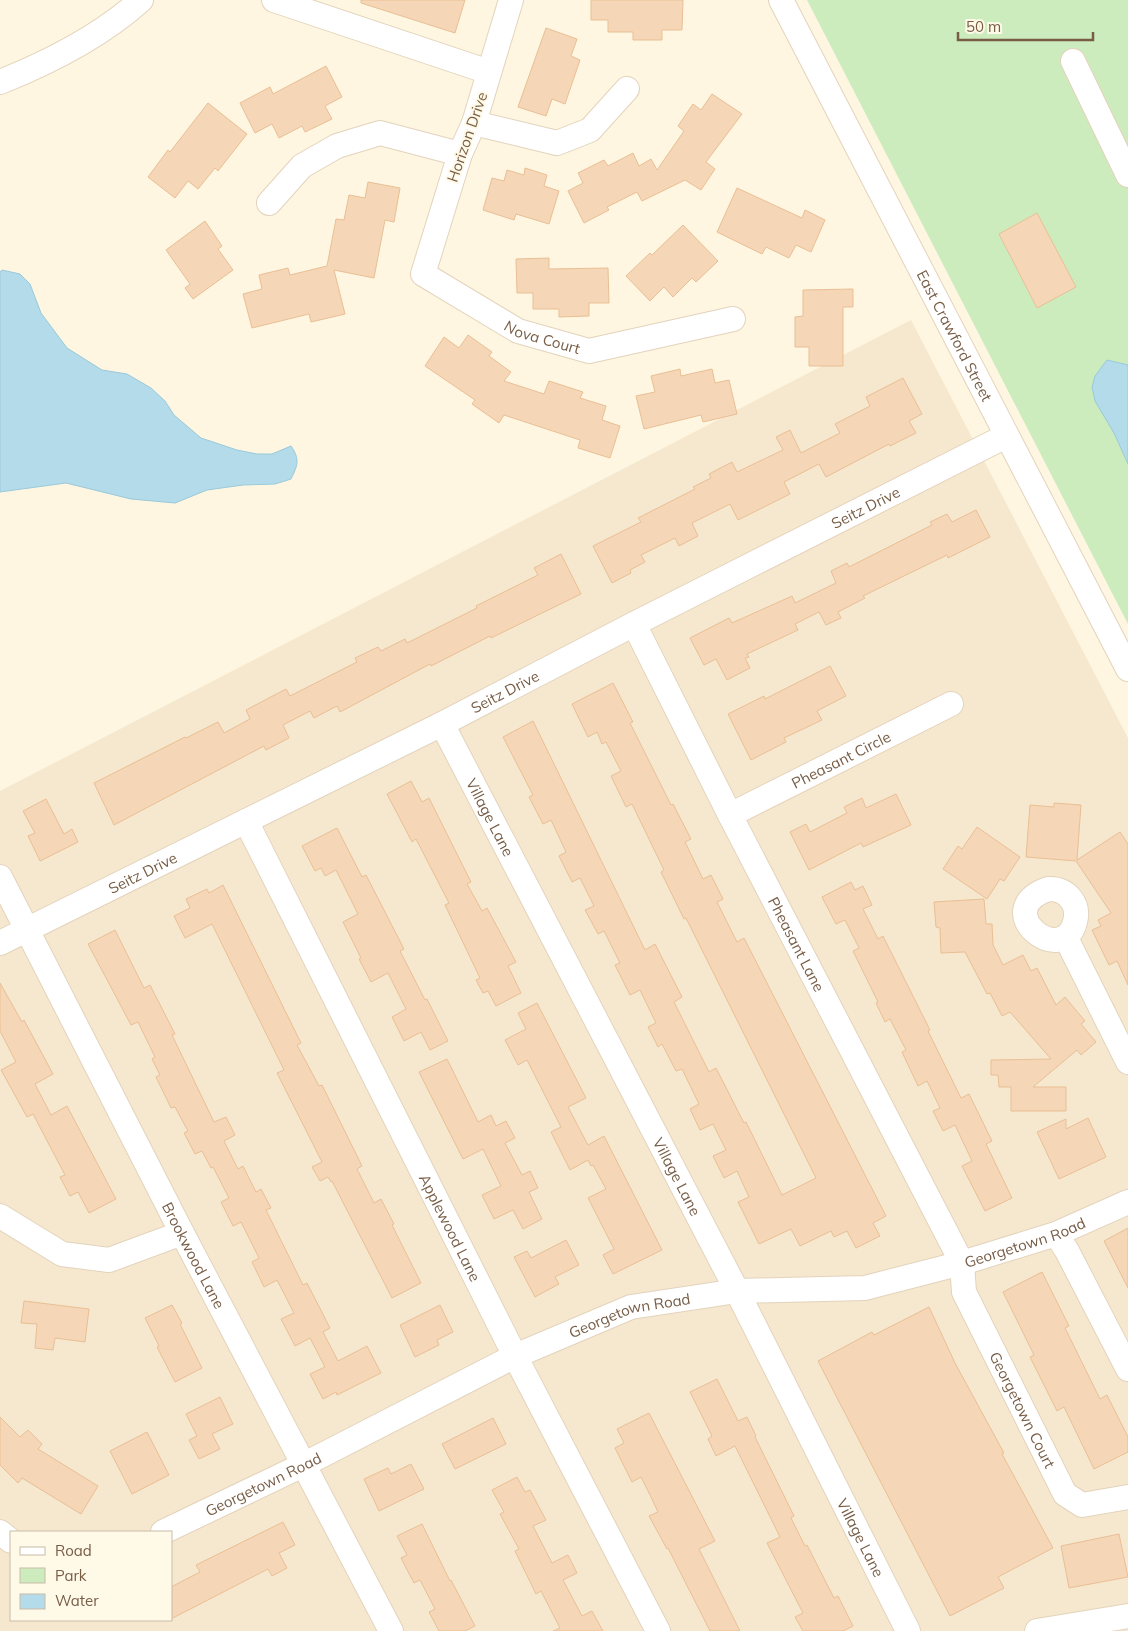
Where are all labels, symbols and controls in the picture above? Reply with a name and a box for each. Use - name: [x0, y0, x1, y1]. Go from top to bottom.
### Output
- scale bar: [958, 10, 1093, 42]
- text: 50 m: [966, 17, 1001, 36]
- street label: Horizon Drive: [443, 89, 491, 185]
- street label: East Crawford Street: [913, 267, 997, 404]
- street label: Nova Court: [501, 316, 583, 358]
- street label: Seitz Drive: [828, 482, 903, 532]
- street label: Seitz Drive: [467, 666, 542, 717]
- street label: Pheasant Circle: [788, 726, 894, 792]
- street label: Village Lane: [462, 775, 519, 859]
- street label: Seitz Drive: [105, 847, 180, 897]
- street label: Pheasant Lane: [764, 893, 829, 995]
- street label: Village Lane: [649, 1134, 706, 1219]
- street label: Applewood Lane: [415, 1171, 485, 1284]
- street label: Brookwood Lane: [158, 1199, 229, 1312]
- street label: Georgetown Road: [962, 1213, 1088, 1271]
- street label: Georgetown Road: [566, 1289, 692, 1342]
- street label: Georgetown Court: [986, 1348, 1060, 1471]
- street label: Georgetown Road: [202, 1448, 324, 1520]
- street label: Village Lane: [833, 1495, 889, 1580]
- legend: [10, 1531, 172, 1621]
- text: Road: [55, 1541, 92, 1560]
- text: Park: [55, 1566, 87, 1585]
- text: Water: [55, 1591, 99, 1610]

